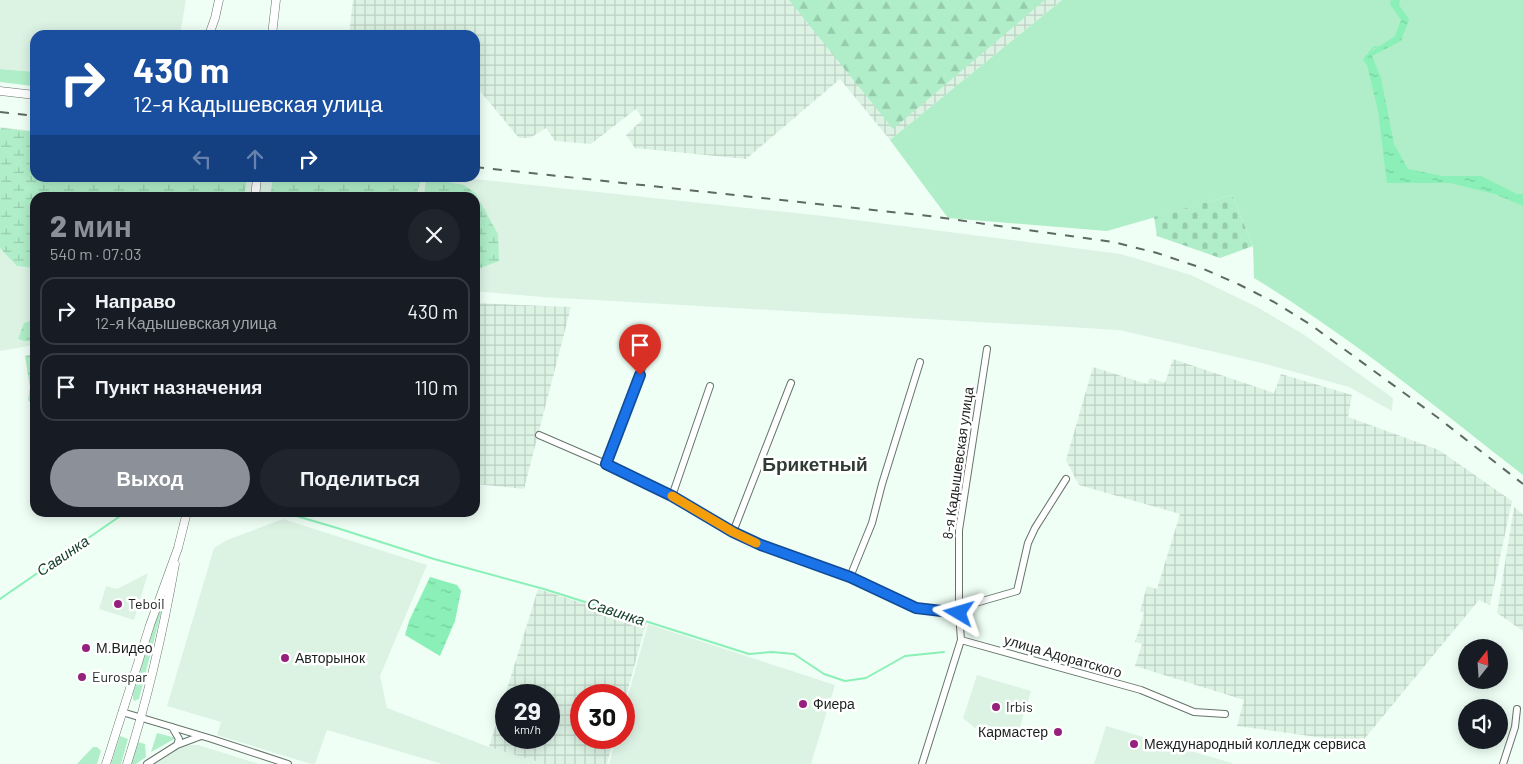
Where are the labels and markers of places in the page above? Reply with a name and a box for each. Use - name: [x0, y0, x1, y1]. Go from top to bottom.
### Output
- pin: [619, 324, 661, 375]
- place label: Teboil: [128, 595, 164, 612]
- marker: Teboil: [112, 598, 124, 610]
- place label: М.Видео: [96, 639, 153, 656]
- marker: М.Видео: [80, 642, 92, 654]
- place label: Авторынок: [295, 649, 366, 666]
- marker: Авторынок: [279, 652, 291, 664]
- place label: Eurospar: [92, 668, 147, 685]
- marker: Eurospar: [76, 671, 88, 683]
- place label: Фиера: [813, 695, 855, 712]
- marker: Фиера: [797, 698, 809, 710]
- place label: Irbis: [1006, 698, 1033, 715]
- marker: Irbis: [990, 701, 1002, 713]
- place label: Кармастер: [978, 723, 1048, 740]
- marker: Кармастер: [1052, 726, 1064, 738]
- place label: Международный колледж сервиса: [1144, 735, 1366, 752]
- marker: Международный колледж сервиса: [1128, 738, 1140, 750]

